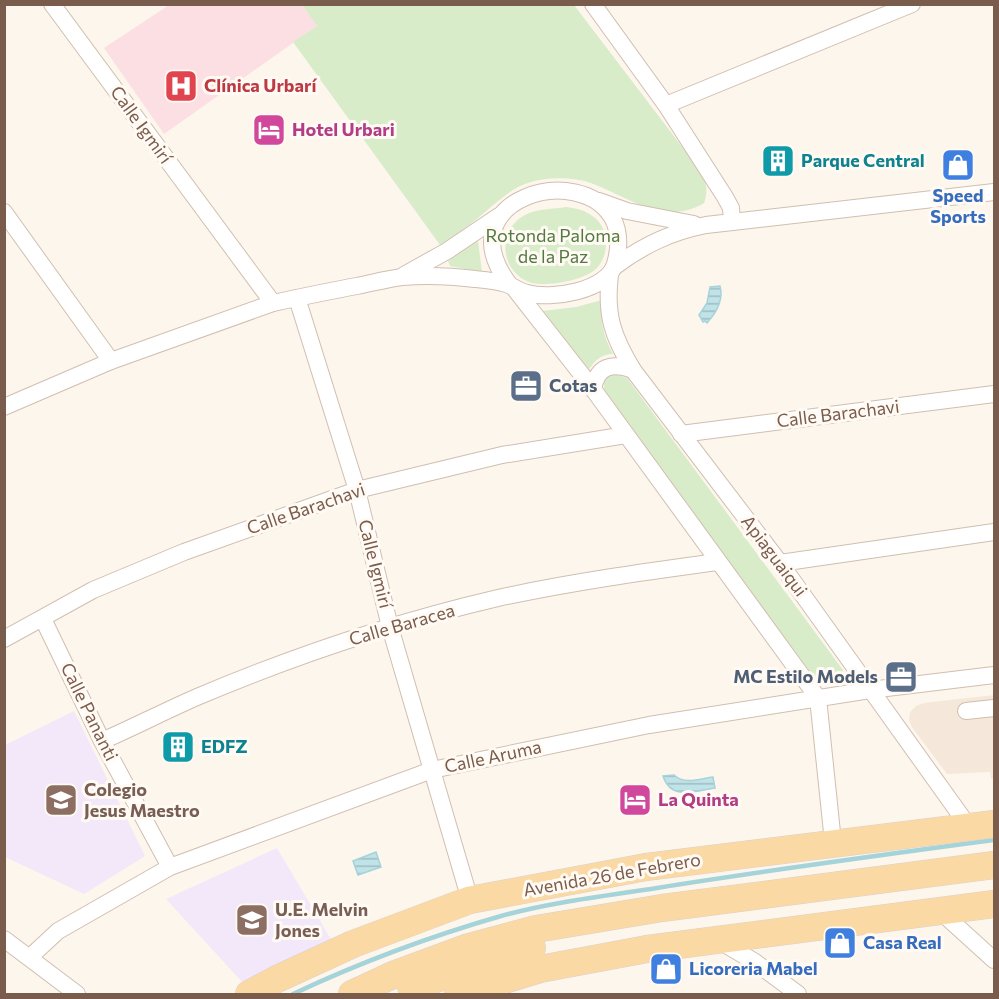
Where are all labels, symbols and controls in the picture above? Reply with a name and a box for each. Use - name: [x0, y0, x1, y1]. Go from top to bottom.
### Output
- hospital icon: Clínica Urbarí: [163, 68, 199, 104]
- place label: Clínica Urbarí: [204, 74, 317, 96]
- street label: Calle Igmirí: [106, 81, 178, 169]
- hotel icon: Hotel Urbari: [251, 112, 287, 148]
- place label: Hotel Urbari: [292, 118, 395, 140]
- building icon: Parque Central: [760, 143, 796, 179]
- shop icon: Speed Sports: [940, 147, 976, 183]
- place label: Parque Central: [801, 149, 925, 171]
- place label: Speed Sports: [930, 184, 986, 227]
- park label: Rotonda Paloma de la Paz: [486, 224, 620, 267]
- office icon: Cotas: [508, 368, 544, 404]
- place label: Cotas: [549, 374, 597, 396]
- street label: Calle Barachavi: [775, 395, 901, 431]
- street label: Calle Barachavi: [244, 478, 368, 539]
- street label: Apiaguaiqui: [737, 510, 813, 600]
- street label: Calle Igmirí: [354, 517, 398, 612]
- street label: Calle Baracea: [346, 598, 457, 650]
- street label: Calle Pananti: [57, 659, 123, 764]
- office icon: MC Estilo Models: [883, 659, 919, 695]
- place label: MC Estilo Models: [733, 665, 878, 687]
- building icon: EDFZ: [160, 729, 196, 765]
- place label: EDFZ: [201, 735, 248, 757]
- street label: Calle Aruma: [442, 735, 543, 777]
- place label: Colegio Jesus Maestro: [84, 778, 200, 821]
- school or university icon: Colegio Jesus Maestro: [43, 782, 79, 818]
- hotel icon: La Quinta: [617, 782, 653, 818]
- place label: La Quinta: [658, 788, 739, 810]
- street label: Avenida 26 de Febrero: [521, 848, 702, 900]
- place label: U.E. Melvin Jones: [275, 898, 368, 941]
- school or university icon: U.E. Melvin Jones: [234, 902, 270, 938]
- shop icon: Casa Real: [822, 925, 858, 961]
- place label: Casa Real: [863, 931, 942, 953]
- shop icon: Licoreria Mabel: [648, 951, 684, 987]
- place label: Licoreria Mabel: [689, 957, 818, 979]

